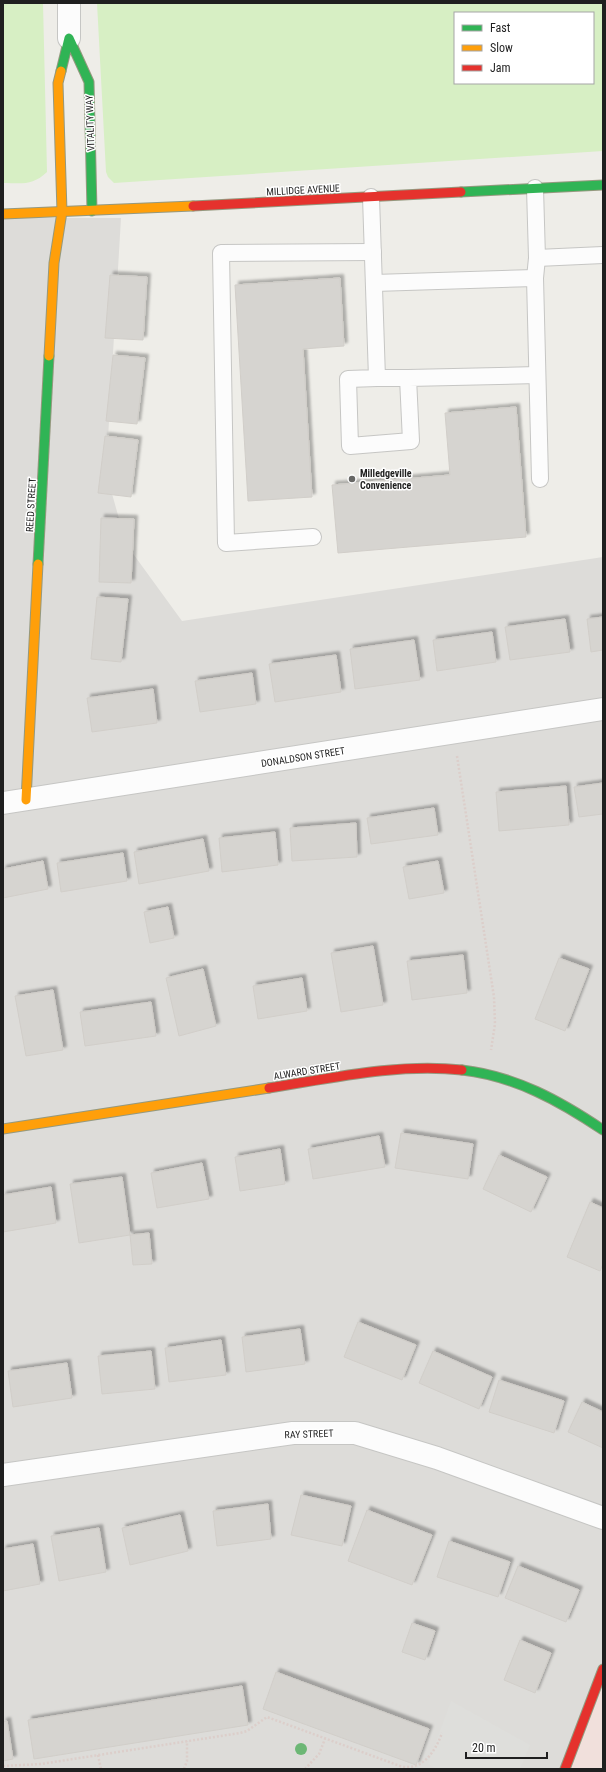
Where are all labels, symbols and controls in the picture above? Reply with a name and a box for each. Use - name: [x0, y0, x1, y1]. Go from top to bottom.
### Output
- legend: [454, 12, 594, 84]
- text: Fast: [490, 21, 511, 35]
- text: Slow: [490, 41, 513, 55]
- text: Jam: [490, 61, 511, 75]
- street label: VITALITY WAY: [83, 94, 96, 151]
- street label: MILLIDGE AVENUE: [266, 183, 340, 197]
- place label: Milledgeville Convenience: [360, 468, 412, 491]
- marker: Milledgeville Convenience: [347, 474, 357, 484]
- street label: REED STREET: [24, 478, 38, 532]
- street label: DONALDSON STREET: [260, 745, 346, 769]
- street label: ALWARD STREET: [273, 1060, 341, 1082]
- street label: RAY STREET: [284, 1428, 334, 1440]
- scale bar: [466, 1734, 547, 1760]
- text: 20 m: [472, 1741, 496, 1755]

